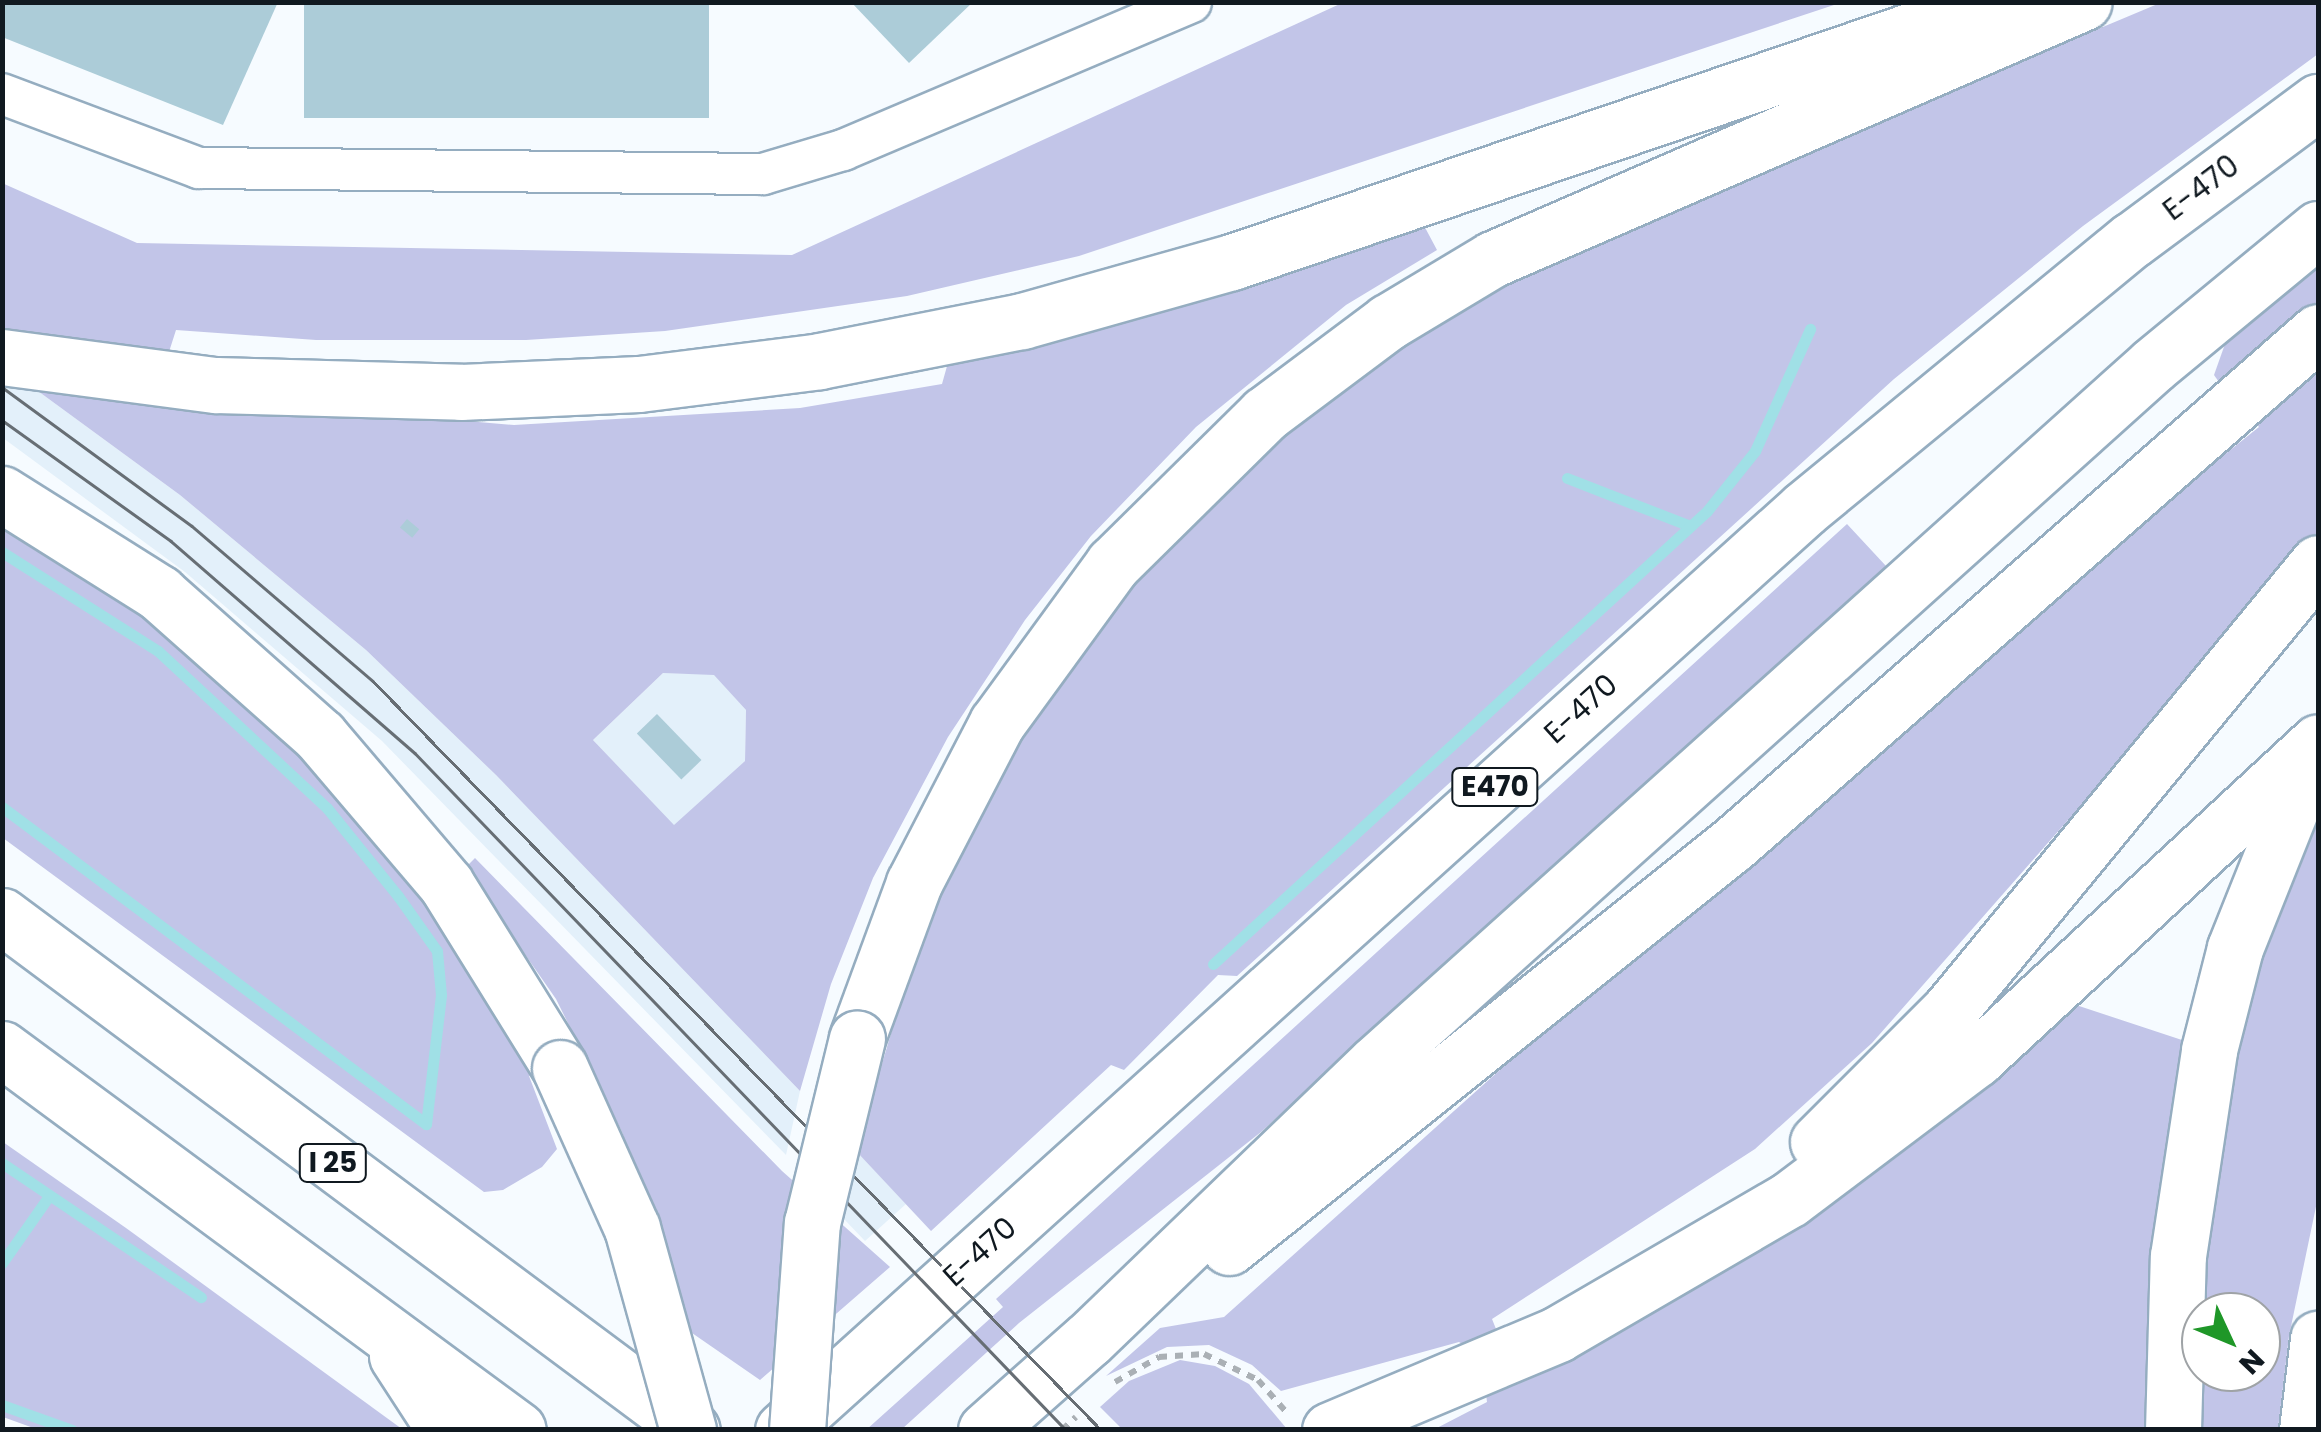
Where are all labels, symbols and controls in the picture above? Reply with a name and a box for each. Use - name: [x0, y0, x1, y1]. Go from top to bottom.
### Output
- street label: E-470: [2156, 148, 2246, 228]
- street label: E-470: [1537, 667, 1625, 751]
- road number: E470: [1450, 764, 1540, 810]
- road number: I 25: [298, 1140, 368, 1186]
- street label: E-470: [936, 1210, 1024, 1294]
- north arrow: [2181, 1292, 2281, 1392]
- text: N: [2230, 1341, 2273, 1383]

